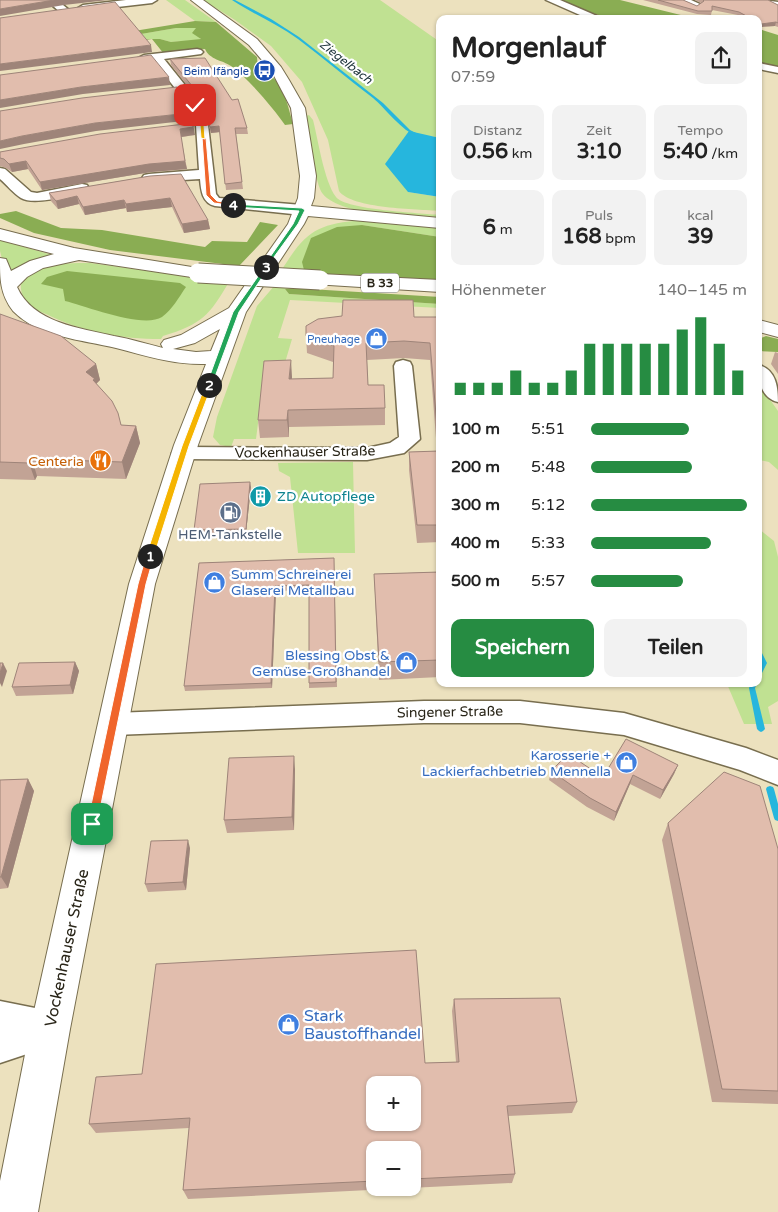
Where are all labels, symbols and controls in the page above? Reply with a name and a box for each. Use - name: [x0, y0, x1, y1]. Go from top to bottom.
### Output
- text: Morgenlauf: [451, 31, 606, 65]
- button: share: [695, 32, 747, 84]
- water label: Ziegelbach: [317, 37, 376, 87]
- bus stop icon: Beim Ifängle: [253, 59, 277, 83]
- place label: Beim Ifängle: [184, 65, 249, 78]
- text: 07:59: [451, 67, 495, 87]
- pin: [174, 84, 216, 126]
- icon: check: [181, 91, 209, 119]
- text: Distanz: [473, 122, 522, 139]
- text: Zeit: [586, 122, 612, 139]
- text: Tempo: [677, 122, 723, 139]
- text: 0.56: [463, 139, 508, 164]
- text: 3:10: [576, 139, 622, 164]
- text: 5:40: [663, 139, 708, 164]
- text: km: [508, 145, 532, 162]
- text: /km: [708, 145, 738, 162]
- pin: 4: [220, 192, 246, 218]
- text: 4: [229, 197, 238, 214]
- text: Puls: [585, 207, 613, 224]
- text: kcal: [687, 207, 713, 224]
- text: 6: [483, 215, 496, 240]
- text: m: [496, 221, 513, 238]
- text: 168: [562, 224, 602, 249]
- text: 39: [687, 224, 714, 249]
- text: bpm: [602, 230, 636, 247]
- pin: 3: [254, 254, 278, 280]
- text: 3: [262, 259, 271, 276]
- road number: B 33: [361, 274, 399, 292]
- text: Höhenmeter: [451, 280, 546, 300]
- text: 140–145 m: [657, 280, 747, 300]
- shop icon: Pneuhage: [364, 327, 388, 351]
- place label: Pneuhage: [307, 333, 360, 346]
- pin: 2: [196, 372, 222, 398]
- text: 2: [205, 377, 214, 394]
- text: 100 m: [451, 419, 500, 439]
- text: 5:51: [531, 419, 565, 439]
- street label: Vockenhauser Straße: [235, 442, 376, 462]
- restaurant icon: Centeria: [88, 449, 112, 473]
- place label: Centeria: [28, 453, 84, 470]
- text: 200 m: [451, 457, 500, 477]
- text: 5:48: [531, 457, 565, 477]
- building icon: ZD Autopflege: [249, 484, 273, 508]
- place label: ZD Autopflege: [277, 488, 375, 505]
- text: 300 m: [451, 495, 500, 515]
- text: 5:12: [531, 495, 565, 515]
- fuel station icon: HEM-Tankstelle: [218, 500, 242, 524]
- place label: HEM-Tankstelle: [178, 526, 282, 543]
- text: 400 m: [451, 533, 500, 553]
- text: 5:33: [531, 533, 565, 553]
- pin: 1: [138, 544, 162, 568]
- text: 1: [146, 548, 155, 565]
- place label: Summ Schreinerei Glaserei Metallbau: [231, 566, 354, 599]
- shop icon: Summ Schreinerei Glaserei Metallbau: [203, 570, 227, 594]
- text: 500 m: [451, 571, 500, 591]
- text: 5:57: [531, 571, 565, 591]
- button: Speichern: [451, 619, 594, 677]
- button: Teilen: [604, 619, 747, 677]
- place label: Blessing Obst & Gemüse-Großhandel: [252, 647, 390, 680]
- shop icon: Blessing Obst & Gemüse-Großhandel: [394, 651, 418, 675]
- street label: Singener Straße: [397, 703, 503, 721]
- place label: Karosserie + Lackierfachbetrieb Mennella: [422, 747, 611, 780]
- shop icon: Karosserie + Lackierfachbetrieb Mennella: [615, 751, 639, 775]
- pin: [71, 803, 113, 845]
- icon: arrive: [78, 810, 106, 838]
- street label: Vockenhauser Straße: [40, 867, 94, 1029]
- place label: Stark Baustoffhandel: [304, 1006, 421, 1044]
- shop icon: Stark Baustoffhandel: [276, 1013, 300, 1037]
- map controls: [366, 1076, 421, 1196]
- button: +: [366, 1076, 421, 1131]
- button: −: [366, 1141, 421, 1196]

